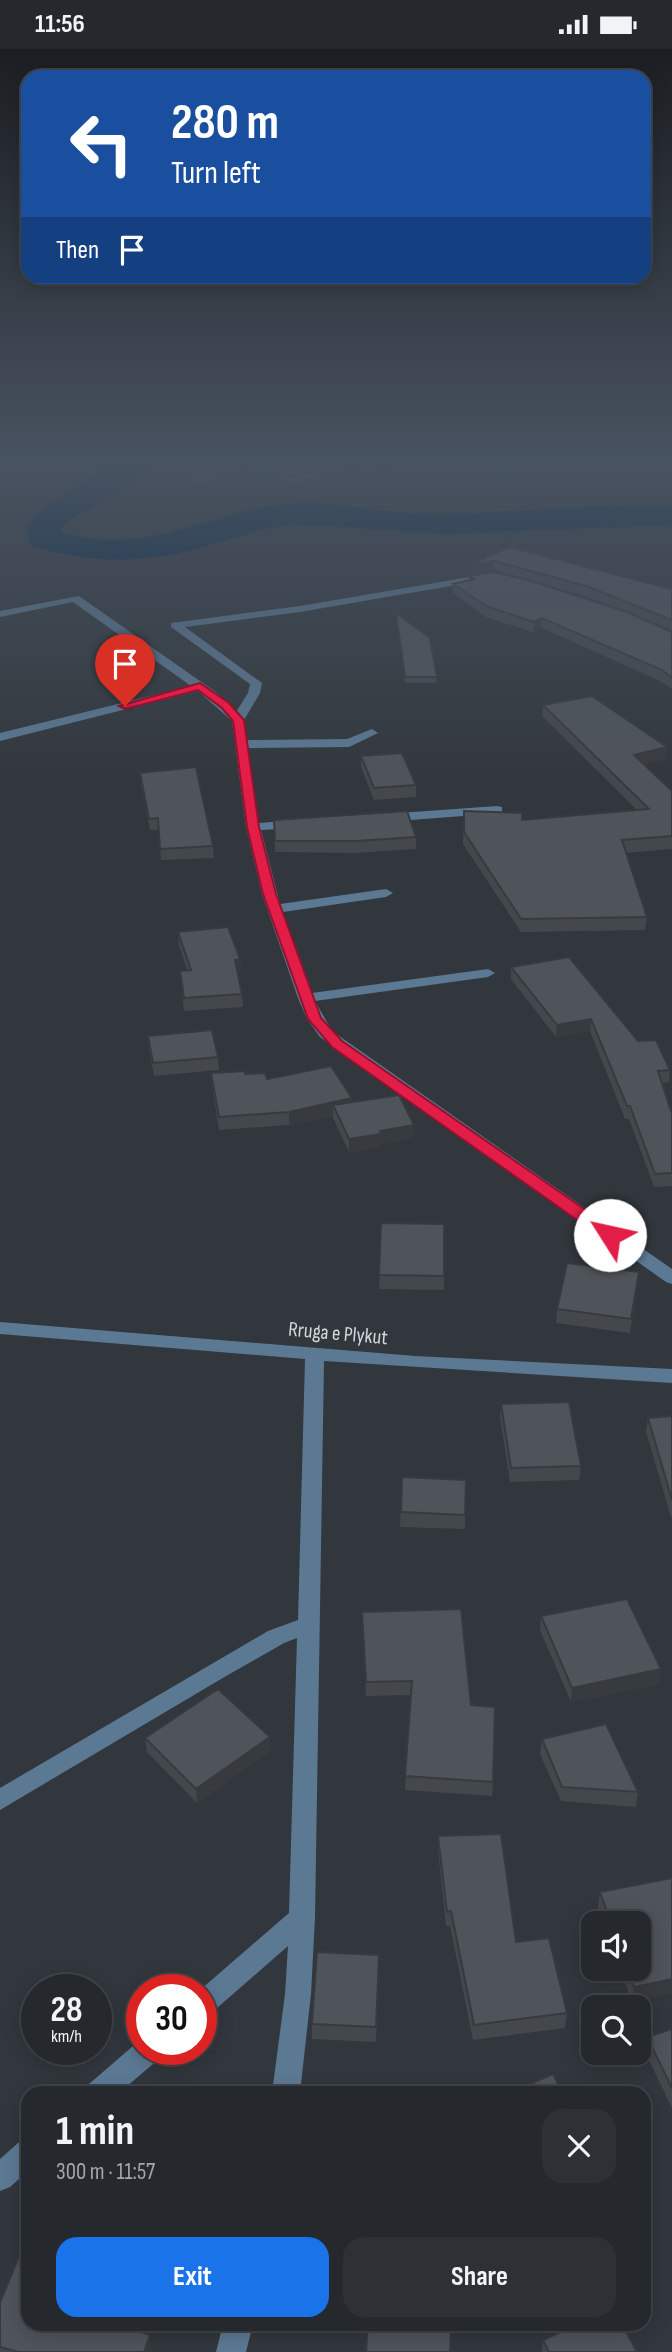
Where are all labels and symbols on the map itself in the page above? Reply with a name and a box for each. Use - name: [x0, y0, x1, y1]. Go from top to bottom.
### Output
- pin: [95, 634, 155, 706]
- position arrow: [573, 1198, 647, 1272]
- street label: Rruga e Plykut: [287, 1317, 389, 1350]
- speed limit sign: 30: [126, 1974, 217, 2065]

